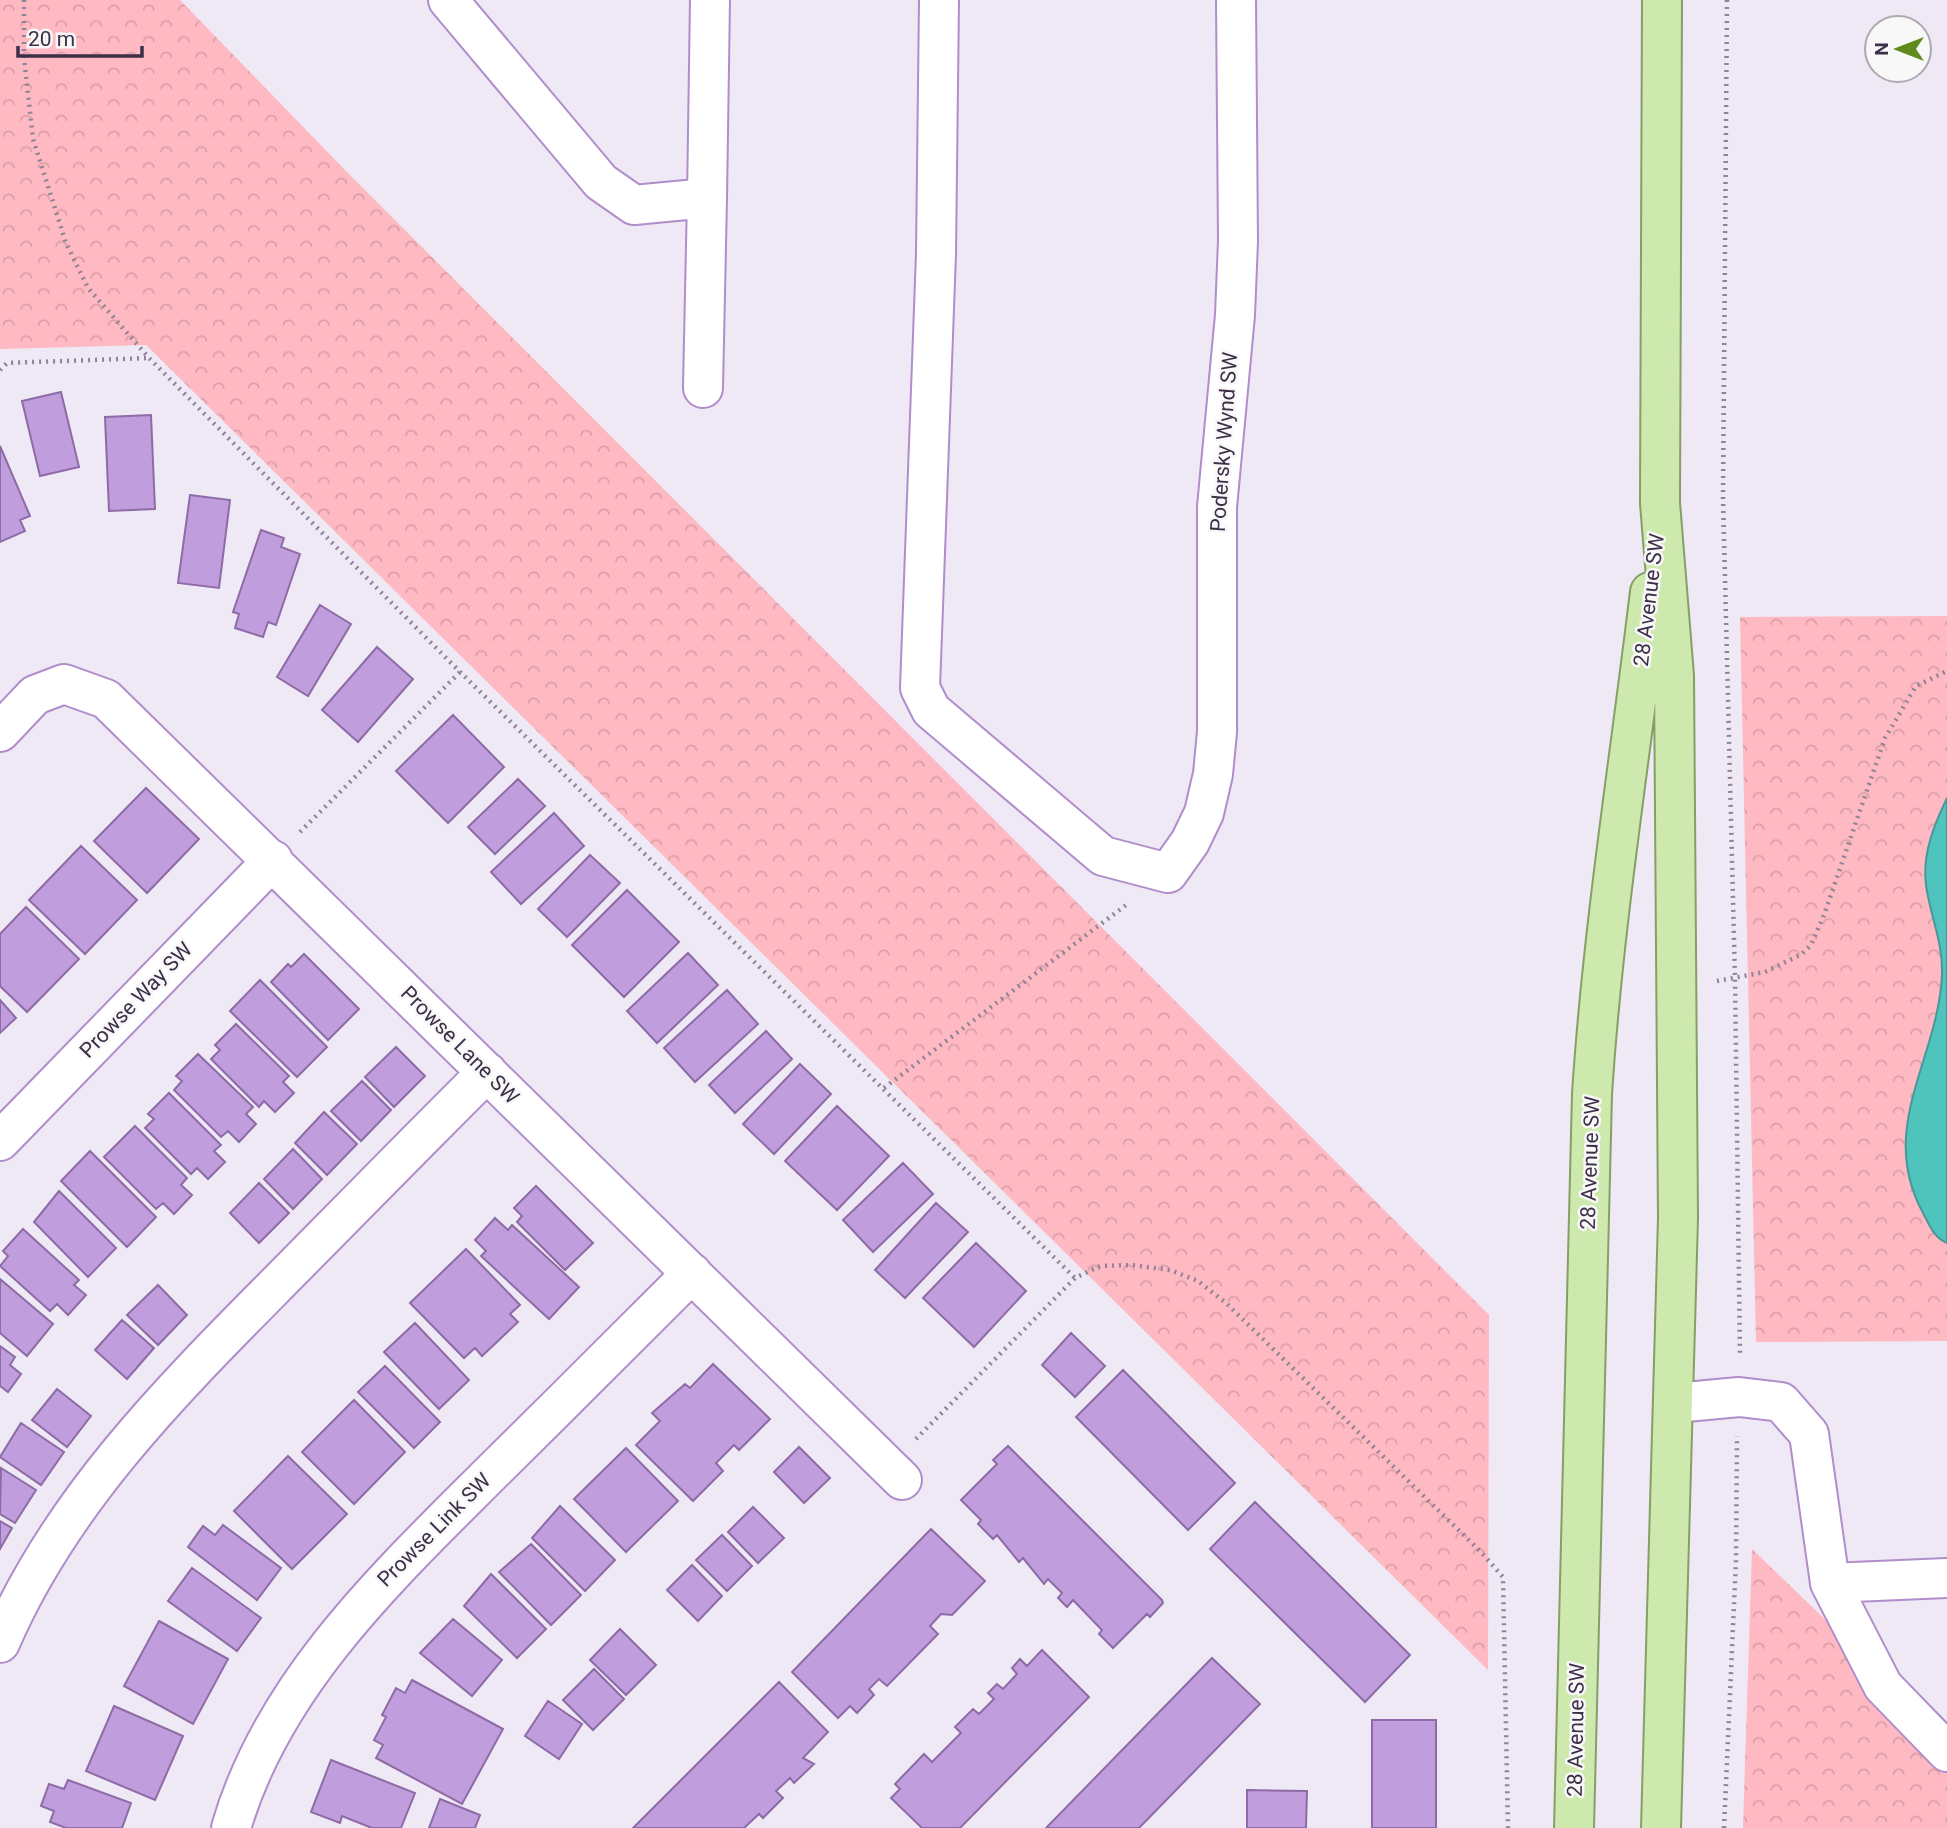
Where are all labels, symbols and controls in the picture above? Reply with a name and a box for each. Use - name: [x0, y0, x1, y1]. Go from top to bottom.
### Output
- scale bar: [18, 14, 142, 58]
- north arrow: [1863, 14, 1933, 84]
- text: 20 m: [28, 27, 75, 51]
- text: N: [1870, 42, 1893, 56]
- street label: Podersky Wynd SW: [1206, 351, 1242, 533]
- street label: 28 Avenue SW: [1629, 532, 1669, 668]
- street label: Prowse Way SW: [75, 937, 197, 1063]
- street label: Prowse Lane SW: [396, 981, 524, 1109]
- street label: 28 Avenue SW: [1576, 1095, 1604, 1230]
- street label: Prowse Link SW: [372, 1468, 496, 1592]
- street label: 28 Avenue SW: [1563, 1663, 1589, 1797]

